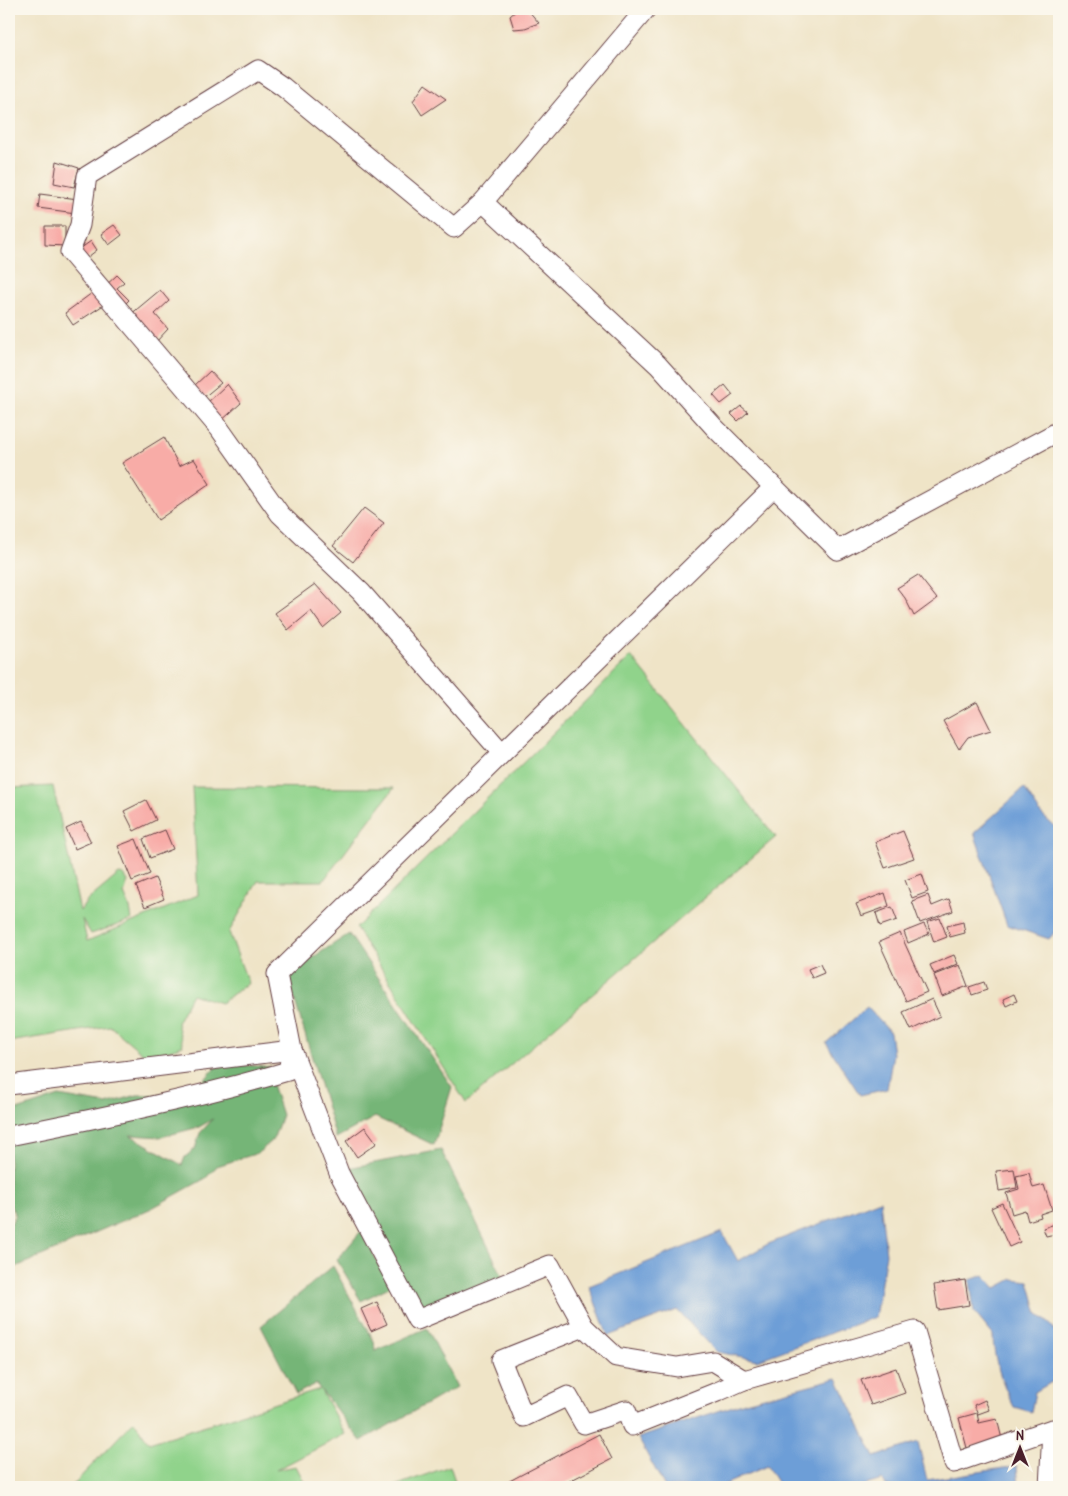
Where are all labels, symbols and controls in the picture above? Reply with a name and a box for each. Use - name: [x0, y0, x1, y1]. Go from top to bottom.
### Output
- north arrow: [996, 1424, 1046, 1474]
- text: N: [1016, 1425, 1024, 1444]

